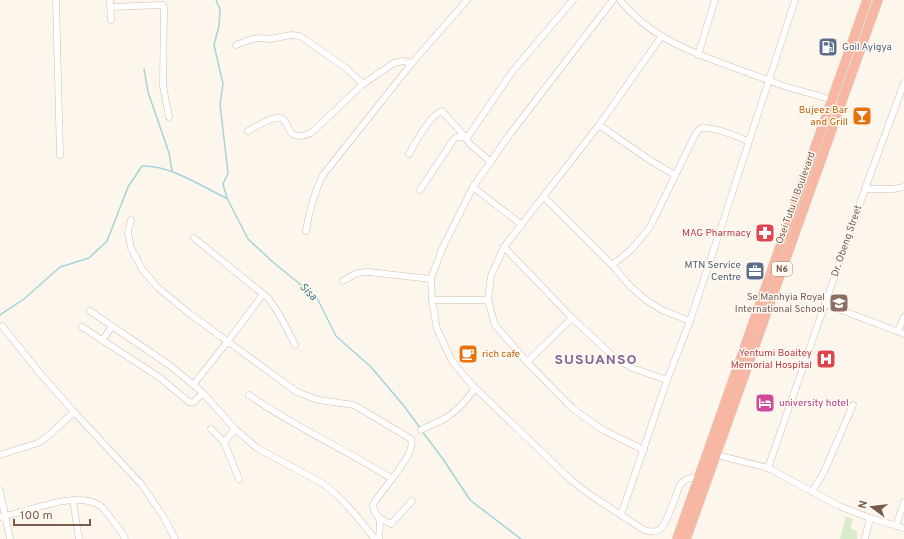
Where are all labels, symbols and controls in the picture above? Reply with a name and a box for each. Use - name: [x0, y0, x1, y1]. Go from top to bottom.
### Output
- fuel station icon: Goil Ayigya: [817, 36, 839, 58]
- place label: Goil Ayigya: [842, 41, 892, 54]
- place label: Bujeez Bar and Grill: [799, 104, 848, 129]
- bar icon: Bujeez Bar and Grill: [851, 105, 873, 127]
- street label: Osei Tutu II Boulevard: [773, 150, 819, 246]
- street label: Dr. Obeng Street: [829, 203, 865, 279]
- pharmacy icon: MAG Pharmacy: [754, 222, 776, 244]
- place label: MAG Pharmacy: [682, 227, 751, 240]
- place label: MTN Service Centre: [684, 259, 741, 284]
- office icon: MTN Service Centre: [744, 260, 766, 282]
- road number: N6: [772, 262, 792, 276]
- water label: Sisa: [296, 280, 320, 304]
- place label: Se Manhyia Royal International School: [735, 291, 825, 316]
- school or university icon: Se Manhyia Royal International School: [828, 292, 850, 314]
- cafe icon: rich cafe: [457, 343, 479, 365]
- place label: Yentumi Boaitey Memorial Hospital: [731, 347, 812, 372]
- place label: rich cafe: [482, 348, 520, 361]
- hospital icon: Yentumi Boaitey Memorial Hospital: [815, 348, 837, 370]
- district label: SUSUANSO: [554, 352, 638, 369]
- hotel icon: university hotel: [754, 392, 776, 414]
- place label: university hotel: [779, 397, 849, 410]
- north arrow: [852, 487, 892, 527]
- text: N: [856, 499, 871, 510]
- scale bar: [14, 501, 90, 527]
- text: 100 m: [20, 508, 53, 524]

